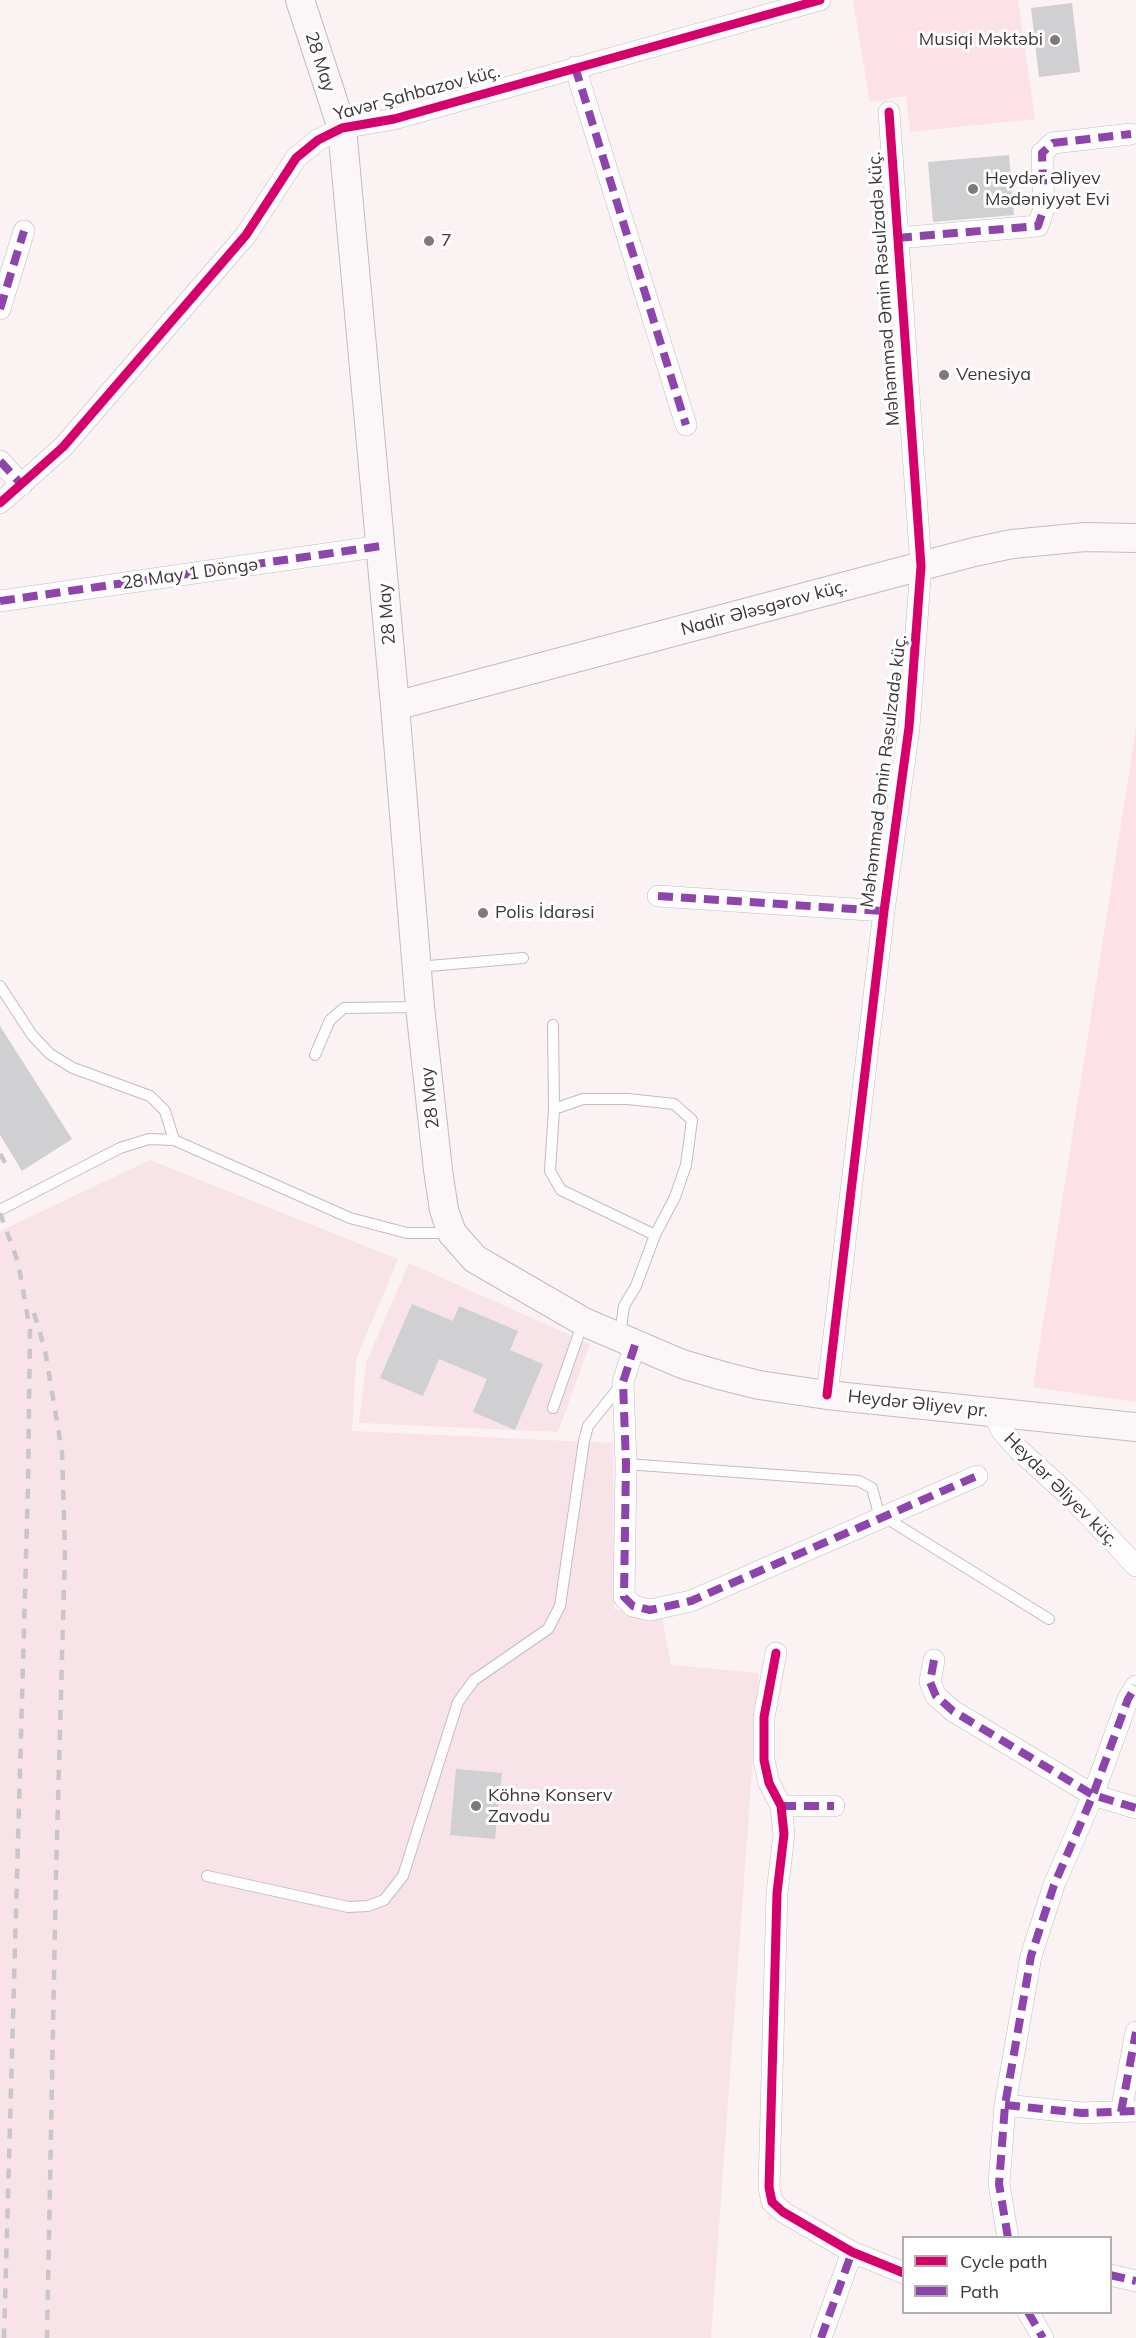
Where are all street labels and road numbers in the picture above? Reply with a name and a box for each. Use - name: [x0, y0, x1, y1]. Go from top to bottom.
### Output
- street label: 28 May: [300, 29, 340, 95]
- street label: Yavər Şahbazov küç.: [331, 60, 503, 126]
- street label: Məhəmməd Əmin Rəsulzadə küç.: [864, 151, 904, 427]
- street label: 28 May 1 Döngə: [121, 554, 259, 594]
- street label: Nadir Ələsgərov küç.: [678, 575, 850, 641]
- street label: 28 May: [374, 582, 400, 646]
- street label: Məhəmməd Əmin Rəsulzadə küç.: [857, 633, 911, 909]
- street label: 28 May: [416, 1066, 444, 1130]
- street label: Heydər Əliyev pr.: [847, 1386, 989, 1422]
- street label: Heydər Əliyev küç.: [999, 1428, 1123, 1552]

